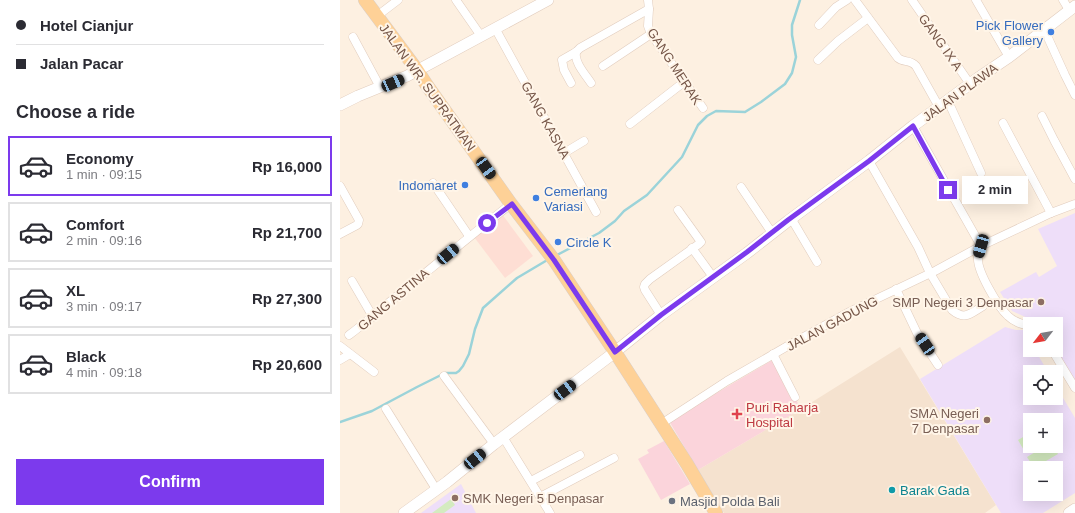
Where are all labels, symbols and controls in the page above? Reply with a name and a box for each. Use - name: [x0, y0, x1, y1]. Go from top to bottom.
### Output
- street label: GANG IX A: [916, 11, 966, 74]
- text: Hotel Cianjur: [40, 17, 133, 34]
- place label: Pick Flower Gallery: [976, 18, 1044, 48]
- street label: JALAN WR. SUPRATMAN: [376, 21, 479, 154]
- street label: GANG MERAK: [644, 25, 705, 108]
- marker: Pick Flower Gallery: [1046, 27, 1056, 37]
- text: Jalan Pacar: [40, 55, 123, 72]
- street label: JALAN PLAWA: [920, 60, 1001, 125]
- car: [380, 73, 406, 93]
- street label: GANG KASNA: [518, 79, 573, 162]
- text: Choose a ride: [16, 102, 135, 122]
- icon: car: [18, 148, 54, 184]
- text: Economy: [66, 150, 134, 167]
- car: [474, 155, 498, 181]
- text: Rp 16,000: [252, 158, 322, 175]
- text: 1 min · 09:15: [66, 167, 142, 182]
- callout: 2 min: [962, 176, 1028, 204]
- place label: Indomaret: [398, 178, 457, 193]
- marker: Indomaret: [460, 180, 470, 190]
- route end: [939, 181, 957, 199]
- text: 2 min: [978, 182, 1012, 197]
- place label: Cemerlang Variasi: [544, 184, 608, 214]
- marker: Cemerlang Variasi: [531, 193, 541, 203]
- icon: car: [18, 214, 54, 250]
- route start: [478, 214, 496, 232]
- text: Comfort: [66, 216, 124, 233]
- text: Rp 21,700: [252, 224, 322, 241]
- text: 2 min · 09:16: [66, 233, 142, 248]
- car: [972, 233, 990, 259]
- place label: Circle K: [566, 235, 612, 250]
- marker: Circle K: [553, 237, 563, 247]
- car: [435, 242, 461, 266]
- street label: GANG ASTINA: [355, 265, 432, 333]
- icon: car: [18, 280, 54, 316]
- text: XL: [66, 282, 85, 299]
- text: Rp 27,300: [252, 290, 322, 307]
- street label: JALAN GADUNG: [784, 293, 880, 354]
- place label: SMP Negeri 3 Denpasar: [892, 295, 1034, 310]
- marker: SMP Negeri 3 Denpasar: [1036, 297, 1046, 307]
- text: 3 min · 09:17: [66, 299, 142, 314]
- north arrow: [1023, 317, 1063, 357]
- map controls: [1023, 317, 1063, 501]
- car: [913, 331, 937, 357]
- icon: car: [18, 346, 54, 382]
- text: Black: [66, 348, 106, 365]
- text: Rp 20,600: [252, 356, 322, 373]
- text: 4 min · 09:18: [66, 365, 142, 380]
- button: locate: [1023, 365, 1063, 405]
- car: [552, 378, 578, 402]
- place label: Puri Raharja Hospital: [746, 400, 819, 430]
- place label: SMA Negeri 7 Denpasar: [910, 406, 980, 436]
- marker: Puri Raharja Hospital: [731, 408, 743, 420]
- button: +: [1023, 413, 1063, 453]
- marker: SMA Negeri 7 Denpasar: [982, 415, 992, 425]
- car: [462, 447, 488, 471]
- button: Confirm: [16, 459, 324, 505]
- button: −: [1023, 461, 1063, 501]
- place label: Barak Gada: [900, 483, 970, 498]
- marker: Barak Gada: [887, 485, 897, 495]
- place label: SMK Negeri 5 Denpasar: [463, 491, 605, 506]
- marker: SMK Negeri 5 Denpasar: [450, 493, 460, 503]
- place label: Masjid Polda Bali: [680, 494, 780, 509]
- marker: Masjid Polda Bali: [667, 496, 677, 506]

